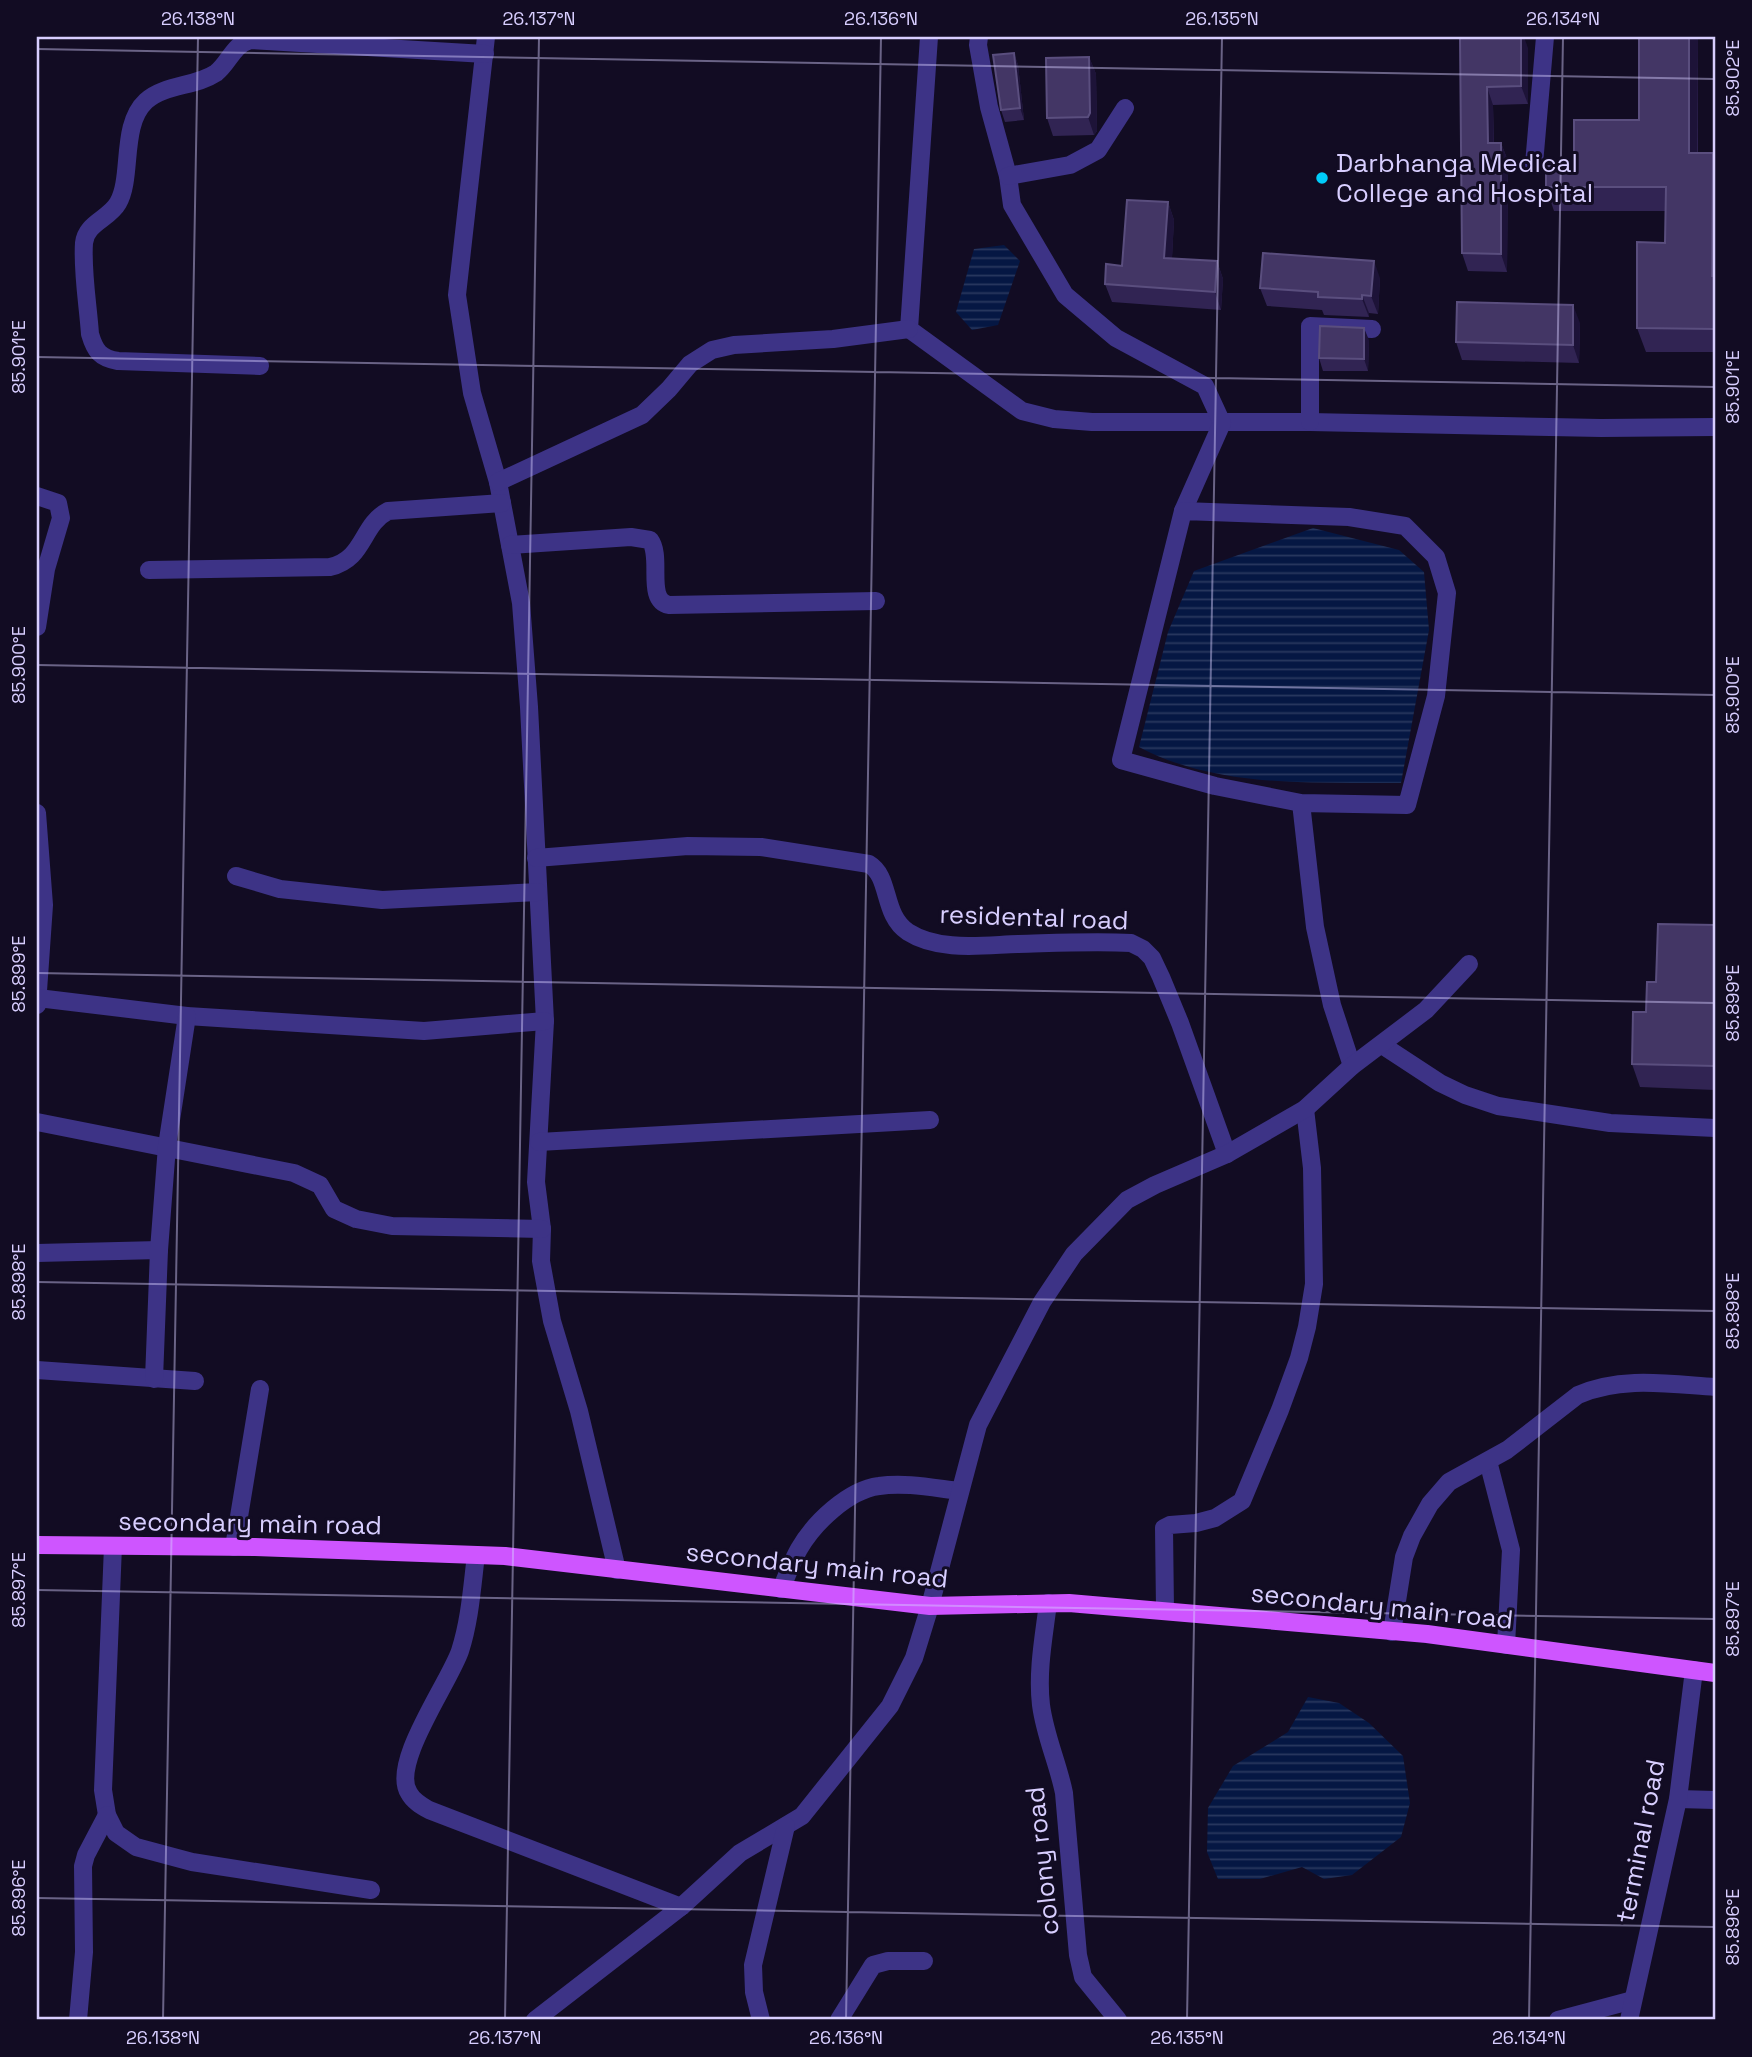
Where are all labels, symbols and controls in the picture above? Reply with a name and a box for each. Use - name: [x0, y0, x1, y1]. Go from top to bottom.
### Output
- text: 26.138°N: [161, 7, 235, 30]
- text: 26.137°N: [502, 7, 576, 30]
- text: 26.136°N: [844, 7, 918, 30]
- text: 26.135°N: [1185, 7, 1259, 30]
- text: 26.134°N: [1526, 7, 1600, 30]
- text: 85.902°E: [1721, 40, 1744, 116]
- place label: Darbhanga Medical College and Hospital: [1336, 146, 1593, 210]
- marker: Darbhanga Medical College and Hospital: [1314, 170, 1330, 186]
- text: 85.901°E: [7, 320, 30, 394]
- text: 85.901°E: [1721, 350, 1744, 424]
- text: 85.900°E: [7, 626, 30, 704]
- text: 85.900°E: [1721, 656, 1744, 734]
- street label: residental road: [939, 897, 1129, 937]
- text: 85.899°E: [7, 936, 30, 1012]
- text: 85.899°E: [1721, 965, 1744, 1041]
- text: 85.898°E: [7, 1244, 30, 1321]
- text: 85.898°E: [1721, 1273, 1744, 1350]
- street label: secondary main road: [118, 1504, 382, 1542]
- street label: secondary main road: [684, 1534, 950, 1596]
- text: 85.897°E: [7, 1552, 30, 1628]
- street label: secondary main road: [1249, 1575, 1515, 1637]
- text: 85.897°E: [1721, 1581, 1744, 1657]
- street label: terminal road: [1607, 1756, 1673, 1926]
- street label: colony road: [1017, 1785, 1067, 1937]
- text: 85.896°E: [7, 1860, 30, 1936]
- text: 85.896°E: [1721, 1889, 1744, 1965]
- text: 26.138°N: [126, 2026, 200, 2049]
- text: 26.137°N: [468, 2026, 542, 2049]
- text: 26.136°N: [809, 2026, 883, 2049]
- text: 26.135°N: [1150, 2026, 1224, 2049]
- text: 26.134°N: [1492, 2026, 1566, 2049]

